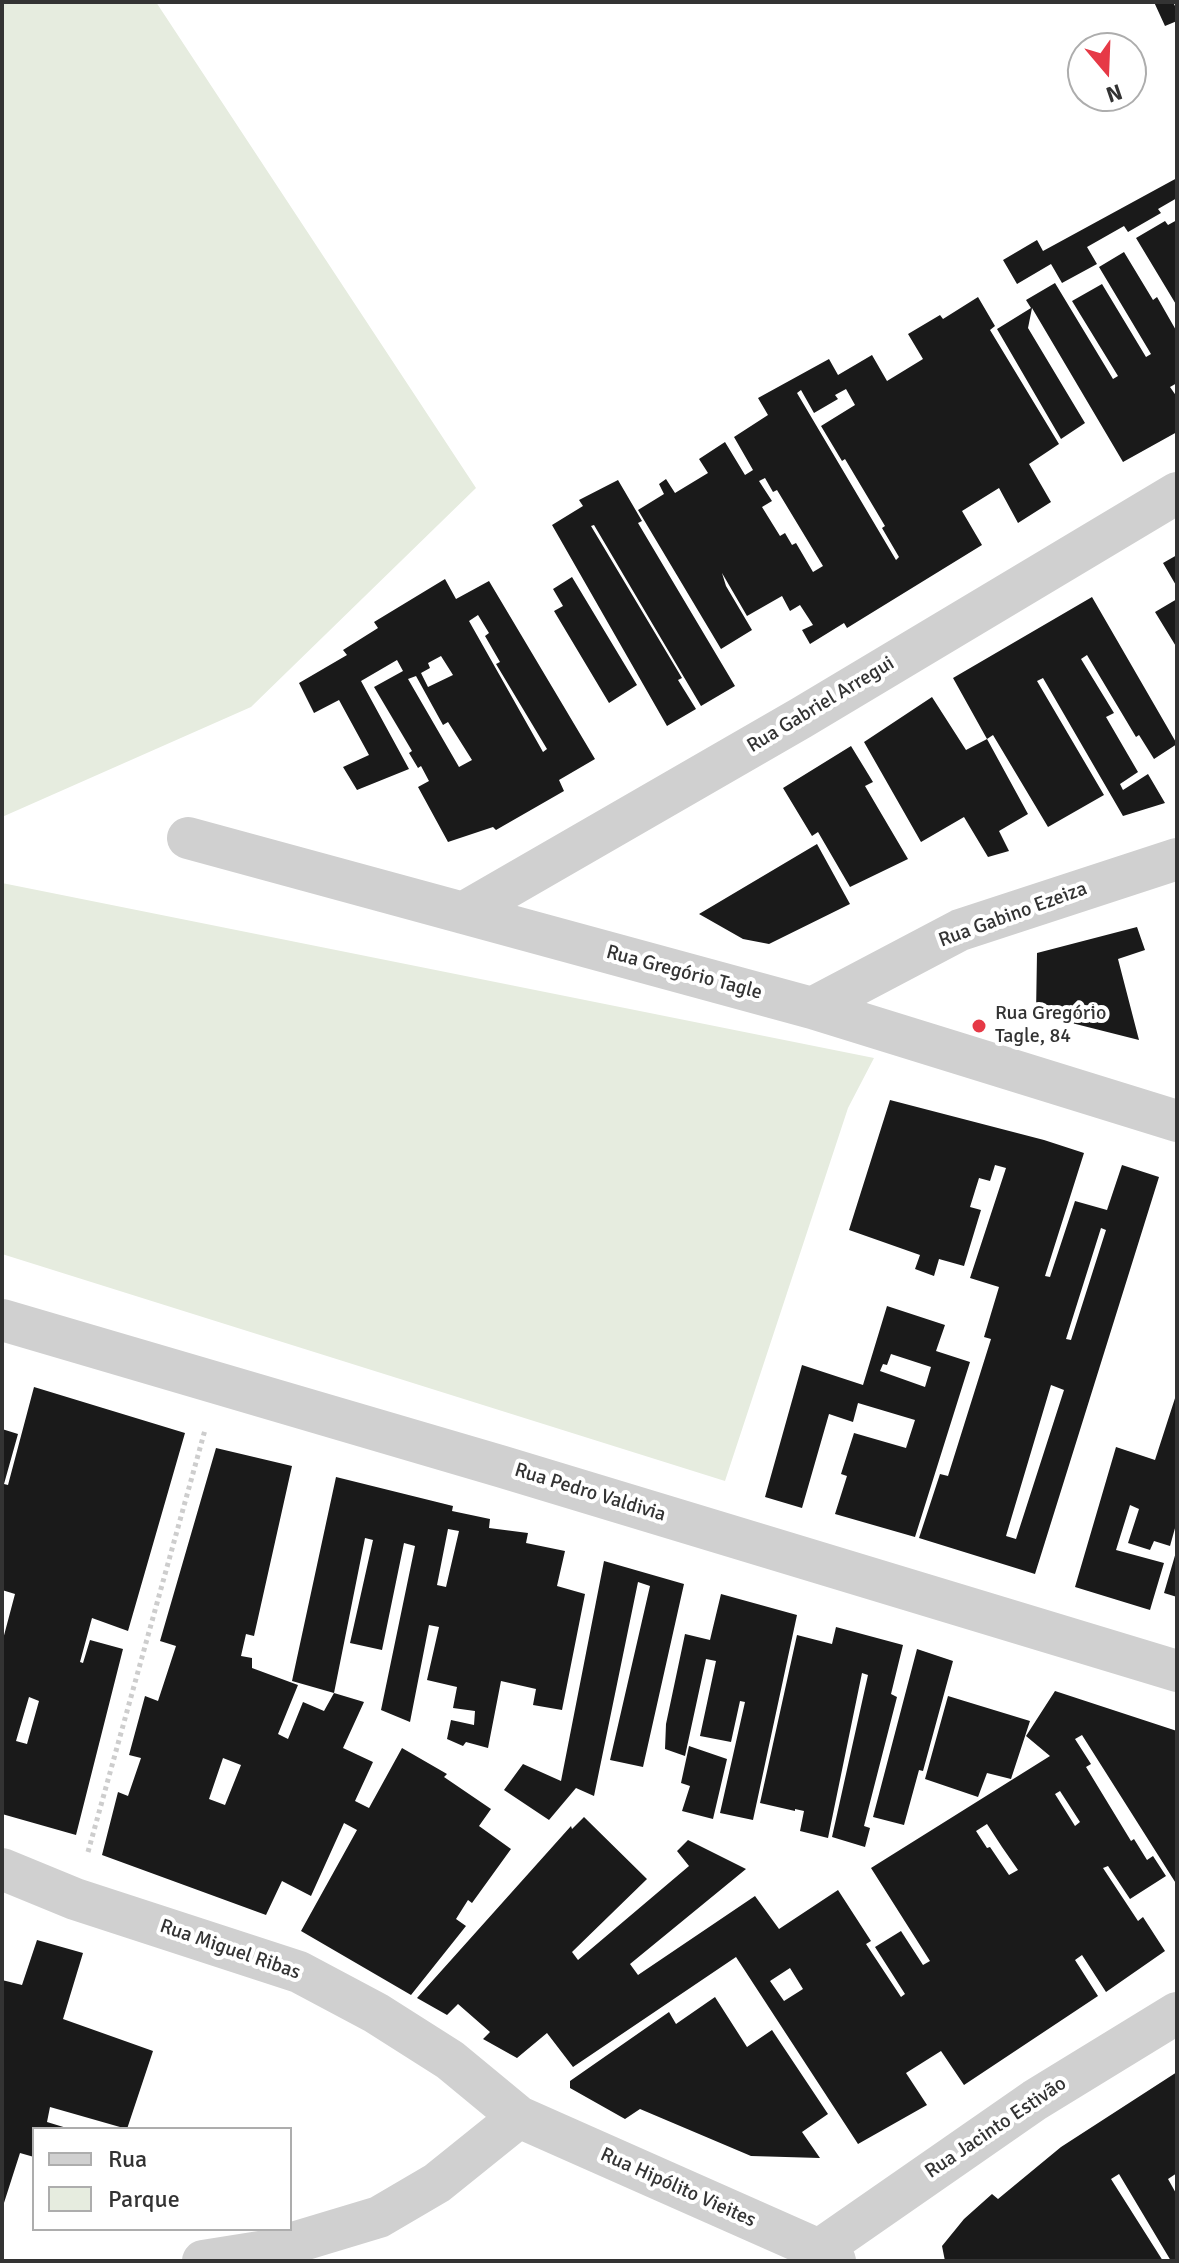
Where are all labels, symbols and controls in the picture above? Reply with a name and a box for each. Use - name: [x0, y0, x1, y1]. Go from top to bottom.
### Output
- north arrow: [1067, 32, 1147, 112]
- text: N: [1103, 78, 1126, 109]
- street label: Rua Gabriel Arregui: [743, 652, 899, 758]
- street label: Rua Gabino Ezeiza: [936, 877, 1090, 953]
- street label: Rua Gregório Tagle: [603, 941, 765, 1005]
- place label: Rua Gregório Tagle, 84: [995, 1002, 1106, 1049]
- marker: Rua Gregório Tagle, 84: [970, 1017, 988, 1035]
- street label: Rua Pedro Valdivia: [511, 1459, 669, 1527]
- street label: Rua Miguel Ribas: [156, 1915, 304, 1985]
- street label: Rua Jacinto Estivão: [921, 2072, 1071, 2184]
- legend: [32, 2127, 292, 2231]
- street label: Rua Hipólito Vieites: [597, 2143, 759, 2233]
- text: Rua: [108, 2144, 147, 2174]
- text: Parque: [108, 2184, 180, 2214]

